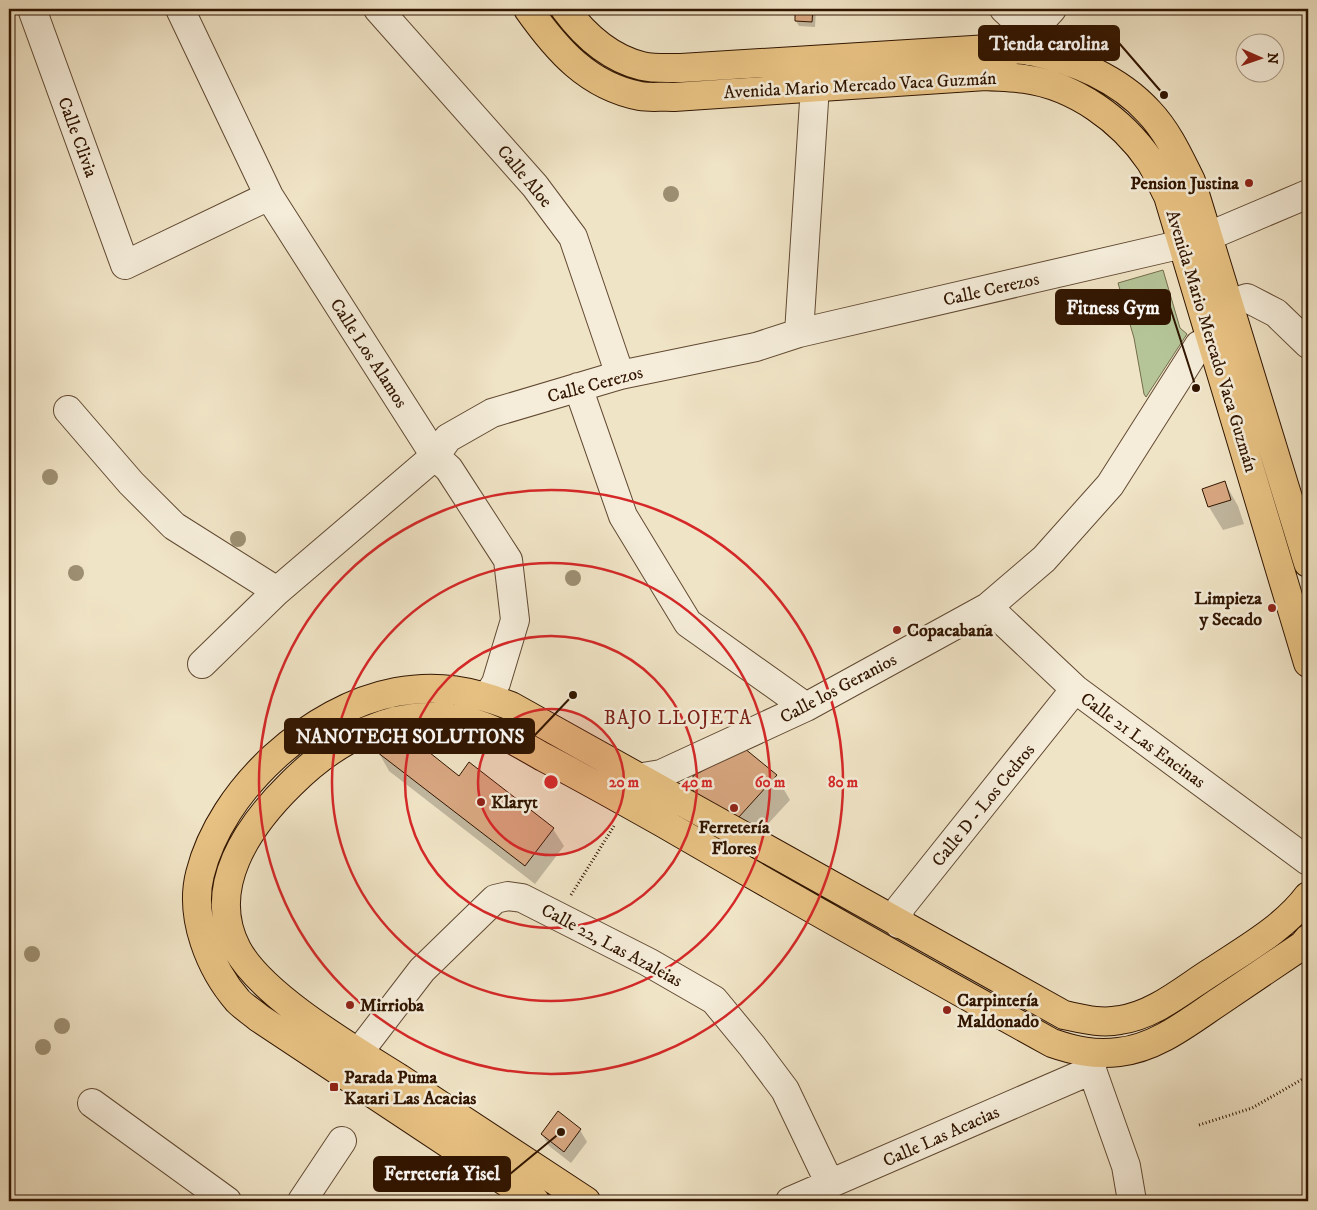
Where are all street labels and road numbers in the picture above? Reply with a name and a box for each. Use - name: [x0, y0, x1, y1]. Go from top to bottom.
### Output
- street label: Avenida Mario Mercado Vaca Guzmán: [723, 68, 998, 104]
- street label: Calle Clivia: [52, 94, 102, 181]
- street label: Calle Aloe: [492, 141, 557, 212]
- street label: Avenida Mario Mercado Vaca Guzmán: [1161, 207, 1262, 476]
- street label: Calle Cerezos: [941, 268, 1041, 312]
- street label: Calle Los Alamos: [325, 295, 412, 412]
- street label: Calle Cerezos: [545, 362, 645, 408]
- street label: Calle los Geranios: [776, 649, 901, 729]
- street label: Calle 21 Las Encinas: [1076, 688, 1209, 794]
- street label: Calle D - Los Cedros: [928, 740, 1040, 871]
- street label: Calle 22, Las Azaleias: [537, 899, 686, 992]
- street label: Calle Las Acacias: [880, 1101, 1003, 1172]

